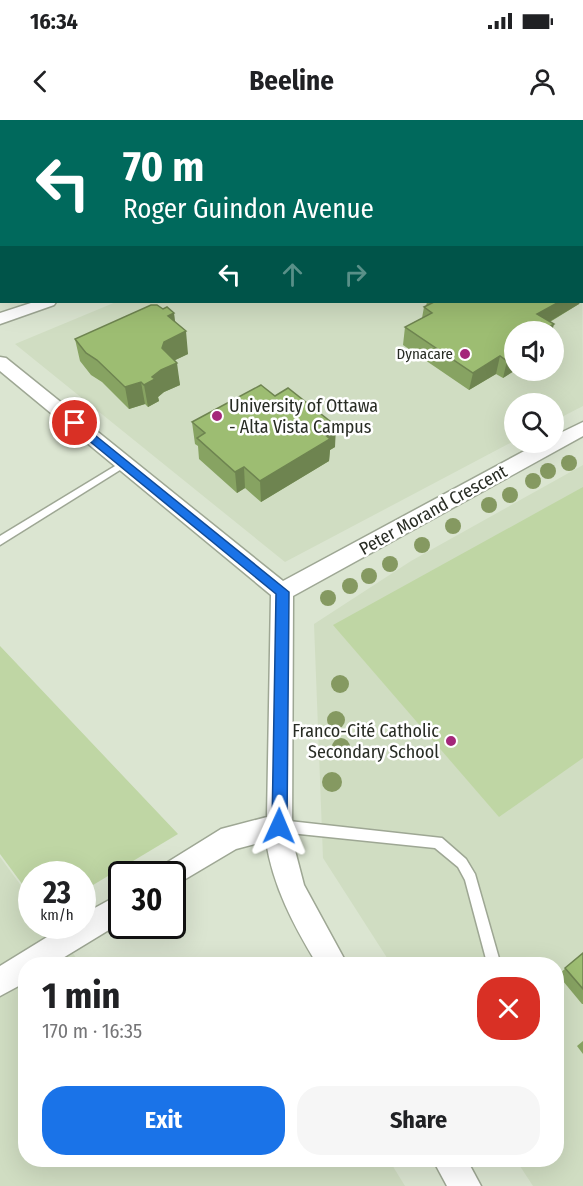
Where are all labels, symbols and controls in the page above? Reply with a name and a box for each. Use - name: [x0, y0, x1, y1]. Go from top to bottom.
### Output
- text: 16:34: [30, 8, 78, 35]
- icon: back: [24, 65, 57, 98]
- text: Beeline: [249, 65, 334, 97]
- icon: person: [526, 65, 559, 98]
- text: 70 m: [123, 142, 204, 192]
- icon: left: [24, 144, 102, 222]
- text: Roger Guindon Avenue: [123, 193, 374, 225]
- icon: left: [213, 258, 246, 291]
- icon: ahead: [276, 258, 309, 291]
- icon: right: [339, 258, 372, 291]
- map controls: [504, 321, 564, 453]
- button: sound: [504, 321, 564, 381]
- place label: Dynacare: [396, 345, 453, 363]
- marker: Dynacare: [458, 347, 472, 361]
- button: search: [504, 393, 564, 453]
- place label: University of Ottawa - Alta Vista Campus: [229, 395, 378, 438]
- pin: [49, 397, 100, 448]
- icon: arrive: [58, 406, 91, 439]
- marker: University of Ottawa - Alta Vista Campus: [210, 409, 224, 423]
- street label: Peter Morand Crescent: [355, 460, 511, 560]
- place label: Franco-Cité Catholic Secondary School: [292, 720, 439, 763]
- marker: Franco-Cité Catholic Secondary School: [444, 734, 458, 748]
- position arrow: [247, 794, 311, 858]
- speed limit sign: 30: [108, 861, 186, 939]
- text: 23: [43, 875, 71, 911]
- text: km/h: [40, 906, 74, 924]
- text: 1 min: [42, 974, 120, 1018]
- button: close: [477, 977, 540, 1040]
- text: 170 m · 16:35: [42, 1019, 142, 1043]
- button: Exit: [42, 1086, 285, 1155]
- button: Share: [297, 1086, 540, 1155]

